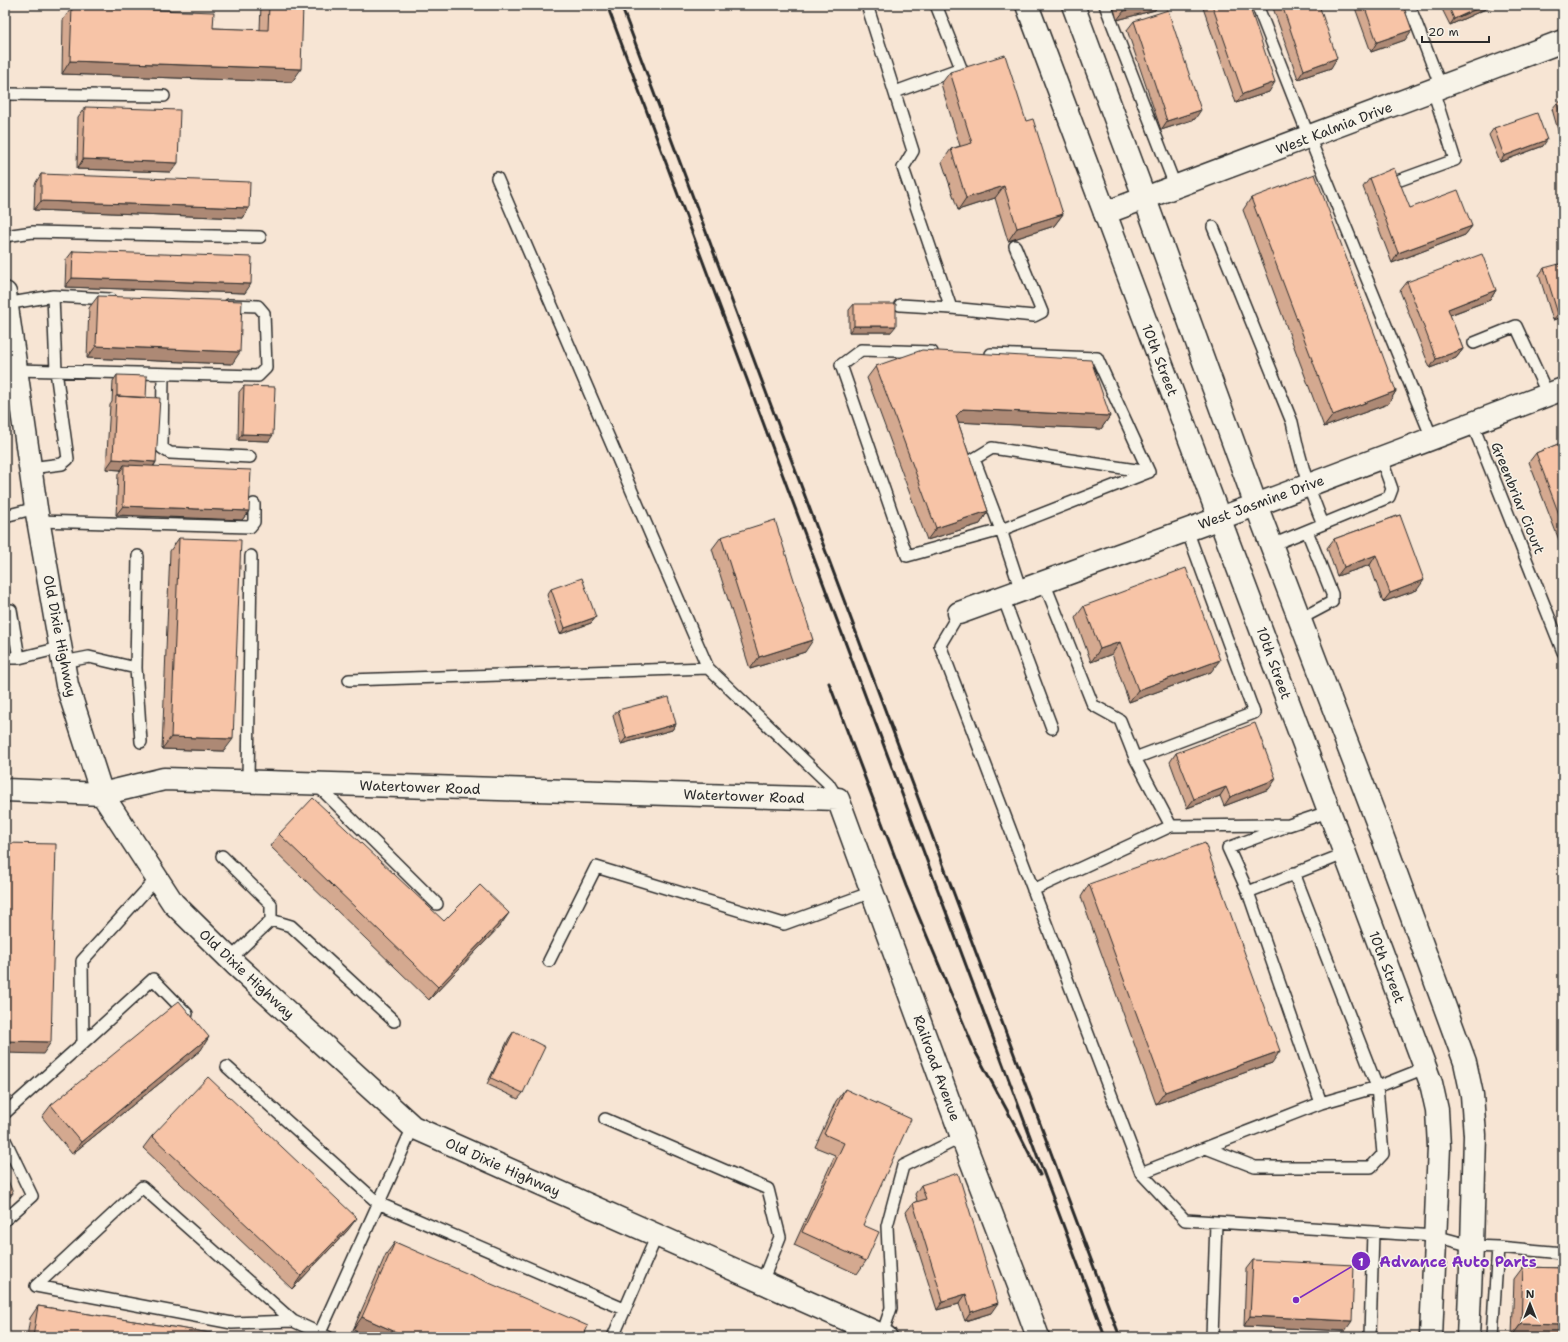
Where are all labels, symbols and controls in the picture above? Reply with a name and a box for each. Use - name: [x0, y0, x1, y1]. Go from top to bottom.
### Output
- scale bar: [1422, 18, 1489, 44]
- text: 20 m: [1428, 24, 1459, 40]
- street label: West Kalmia Drive: [1273, 97, 1395, 159]
- street label: 10th Street: [1138, 321, 1182, 399]
- street label: Greenbriar Ciourt: [1487, 439, 1549, 557]
- street label: West Jasmine Drive: [1195, 471, 1327, 533]
- street label: Old Dixie Highway: [39, 573, 81, 699]
- street label: 10th Street: [1253, 624, 1295, 702]
- street label: Watertower Road: [359, 776, 481, 798]
- street label: Watertower Road: [683, 785, 805, 807]
- street label: Old Dixie Highway: [195, 925, 299, 1023]
- street label: 10th Street: [1365, 928, 1409, 1006]
- street label: Railroad Avenue: [909, 1012, 965, 1124]
- street label: Old Dixie Highway: [443, 1134, 563, 1200]
- callout: Advance Auto Parts: [1351, 1248, 1544, 1275]
- text: Advance Auto Parts: [1379, 1252, 1537, 1272]
- text: 1: [1358, 1254, 1364, 1270]
- north arrow: [1510, 1284, 1550, 1324]
- text: N: [1526, 1287, 1535, 1302]

